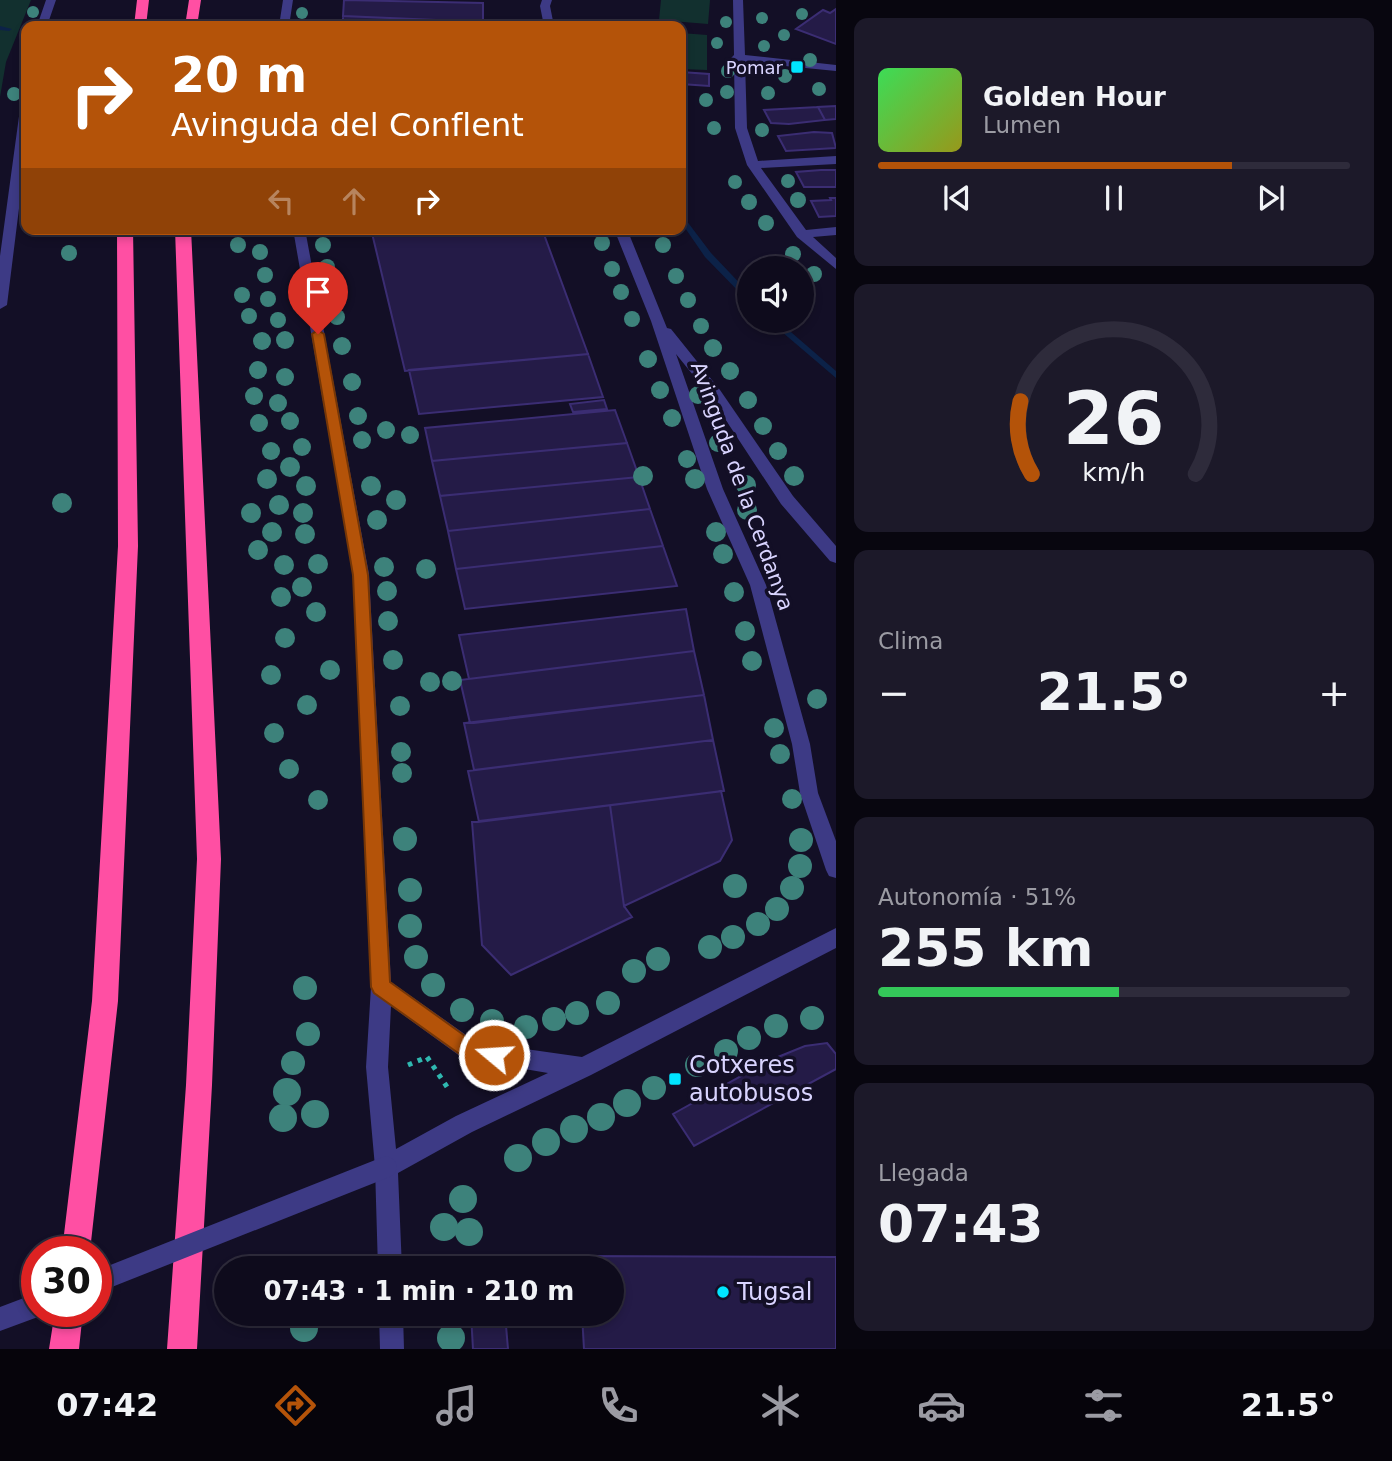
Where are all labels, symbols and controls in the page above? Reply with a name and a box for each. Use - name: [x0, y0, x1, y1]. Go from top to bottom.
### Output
- text: 20 m: [171, 47, 307, 104]
- icon: right: [56, 49, 147, 140]
- place label: Pomar: [726, 57, 784, 78]
- marker: Pomar: [789, 59, 805, 75]
- text: Golden Hour: [983, 82, 1166, 112]
- text: Avinguda del Conflent: [171, 106, 524, 144]
- text: Lumen: [983, 112, 1061, 138]
- icon: previous: [938, 179, 976, 217]
- icon: pause: [1095, 179, 1133, 217]
- icon: next: [1252, 179, 1290, 217]
- icon: left: [262, 182, 300, 220]
- icon: ahead: [335, 182, 373, 220]
- icon: right: [408, 182, 446, 220]
- map controls: [737, 256, 814, 333]
- button: sound: [737, 256, 814, 333]
- pin: [288, 262, 348, 334]
- icon: arrive: [299, 273, 337, 311]
- street label: Avinguda de la Cerdanya: [686, 358, 798, 614]
- text: 26: [1063, 377, 1165, 462]
- text: km/h: [1082, 458, 1146, 487]
- text: Clima: [878, 628, 943, 654]
- text: 21.5°: [1037, 662, 1191, 722]
- text: −: [878, 671, 910, 715]
- text: +: [1318, 671, 1350, 715]
- text: Autonomía · 51%: [878, 884, 1076, 910]
- text: 255 km: [878, 918, 1093, 978]
- position arrow: [457, 1018, 531, 1092]
- place label: Cotxeres autobusos: [689, 1051, 813, 1107]
- marker: Cotxeres autobusos: [667, 1071, 683, 1087]
- text: Llegada: [878, 1160, 969, 1186]
- text: 07:43: [878, 1194, 1044, 1254]
- speed limit sign: 30: [21, 1236, 112, 1327]
- text: 07:43 · 1 min · 210 m: [264, 1276, 574, 1306]
- place label: Tugsal: [736, 1278, 812, 1306]
- marker: Tugsal: [715, 1284, 731, 1300]
- icon: directions: [271, 1381, 320, 1430]
- icon: music: [432, 1381, 481, 1430]
- icon: phone: [594, 1381, 643, 1430]
- icon: climate: [756, 1381, 805, 1430]
- icon: car: [917, 1381, 966, 1430]
- icon: filters: [1079, 1381, 1128, 1430]
- text: 07:42: [56, 1386, 158, 1424]
- text: 21.5°: [1241, 1386, 1336, 1424]

